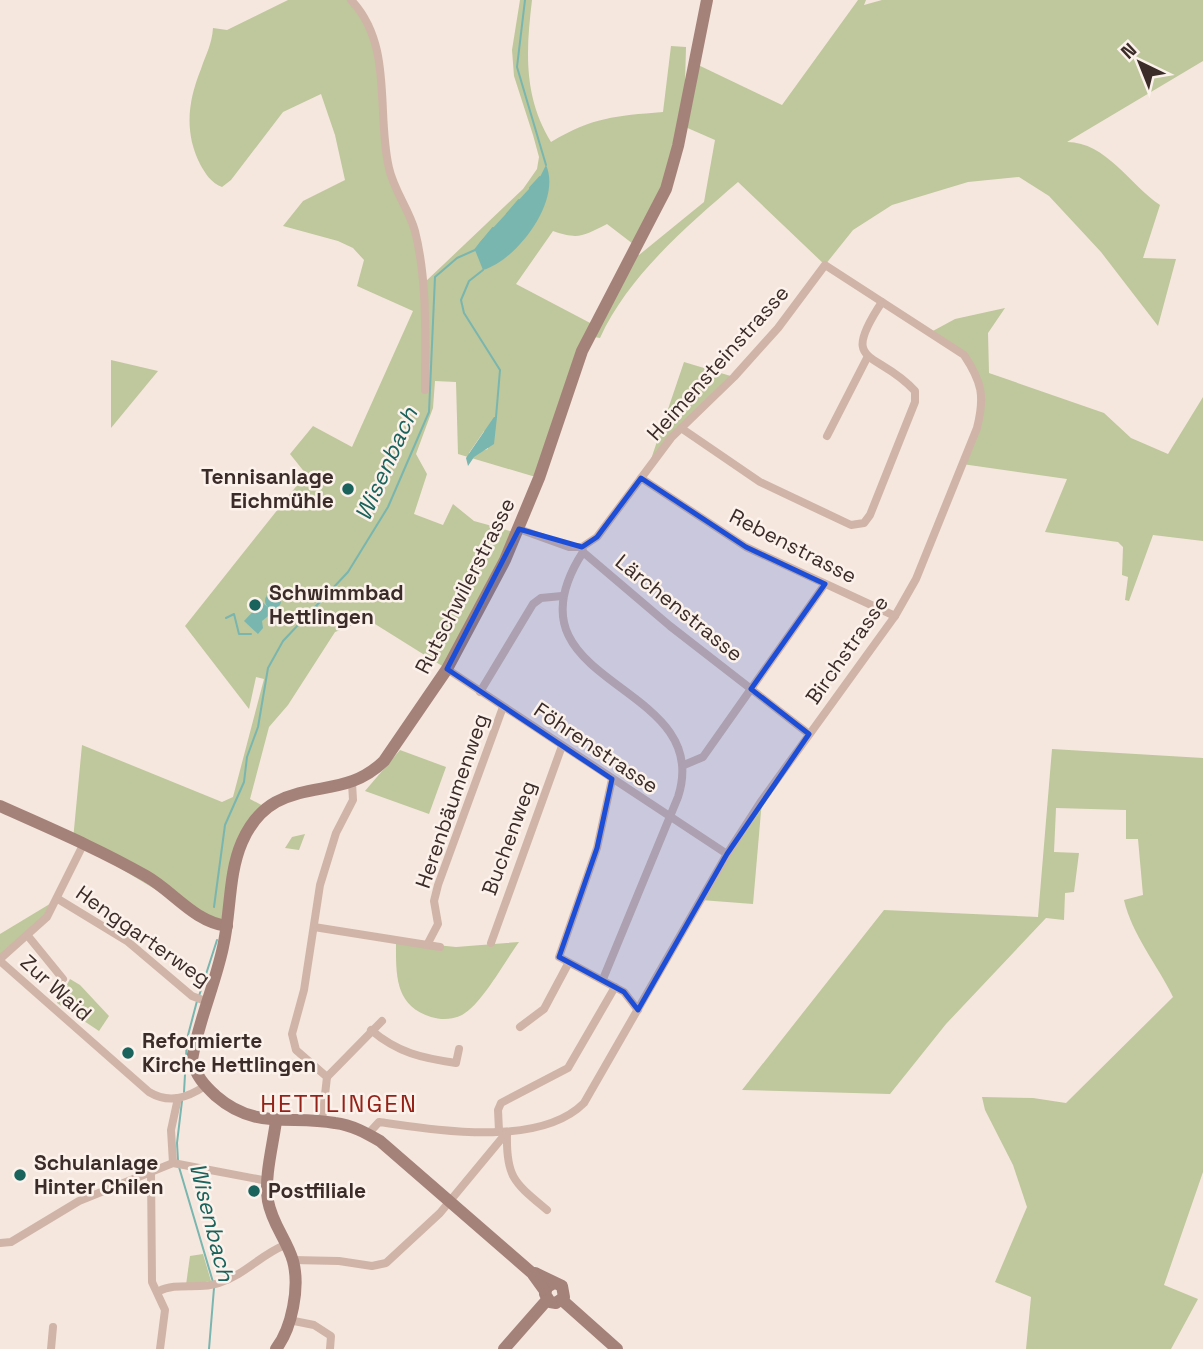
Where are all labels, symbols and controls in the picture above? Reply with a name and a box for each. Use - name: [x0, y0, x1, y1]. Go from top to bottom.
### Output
- north arrow: [1105, 28, 1175, 98]
- text: N: [1116, 37, 1142, 64]
- street label: Heimensteinstrasse: [641, 279, 795, 446]
- water label: Wisenbach: [348, 402, 425, 525]
- place label: Tennisanlage Eichmühle: [201, 463, 334, 514]
- marker: Tennisanlage Eichmühle: [340, 481, 356, 497]
- street label: Rutschwilerstrasse: [408, 493, 521, 678]
- street label: Rebenstrasse: [725, 502, 861, 589]
- street label: Lärchenstrasse: [610, 548, 749, 667]
- place label: Schwimmbad Hettlingen: [269, 579, 404, 630]
- street label: Birchstrasse: [799, 590, 894, 709]
- marker: Schwimmbad Hettlingen: [247, 597, 263, 613]
- street label: Föhrenstrasse: [529, 696, 664, 799]
- street label: Herenbäumenweg: [409, 710, 494, 892]
- street label: Buchenweg: [475, 777, 542, 899]
- street label: Henggarterweg: [71, 879, 216, 992]
- street label: Zur Waid: [15, 949, 98, 1027]
- place label: Reformierte Kirche Hettlingen: [142, 1027, 316, 1078]
- marker: Reformierte Kirche Hettlingen: [120, 1045, 136, 1061]
- district label: HETTLINGEN: [260, 1088, 418, 1119]
- place label: Schulanlage Hinter Chilen: [34, 1149, 164, 1200]
- water label: Wisenbach: [183, 1160, 241, 1285]
- marker: Schulanlage Hinter Chilen: [12, 1167, 28, 1183]
- place label: Postfiliale: [268, 1177, 366, 1204]
- marker: Postfiliale: [246, 1183, 262, 1199]

